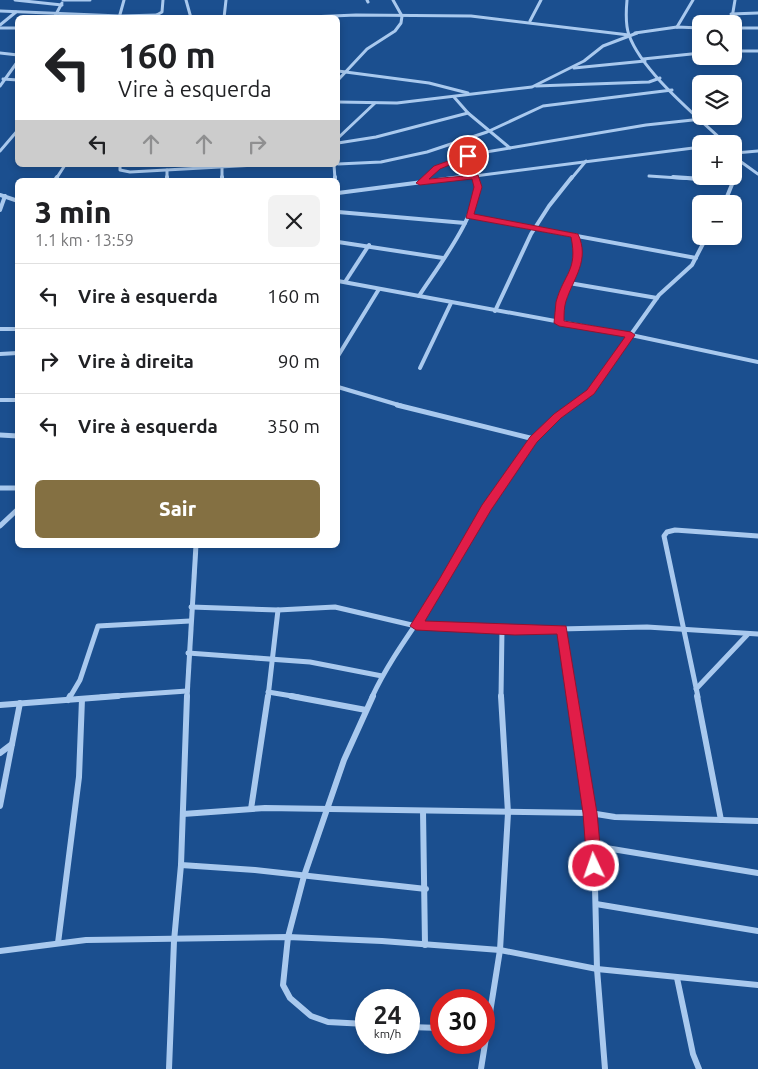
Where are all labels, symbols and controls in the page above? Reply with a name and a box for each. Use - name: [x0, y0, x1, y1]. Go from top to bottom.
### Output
- map controls: [692, 15, 742, 245]
- button: search: [692, 15, 742, 65]
- icon: left: [35, 35, 100, 100]
- text: 160 m: [118, 35, 216, 75]
- button: layers: [692, 75, 742, 125]
- text: Vire à esquerda: [118, 76, 272, 101]
- icon: left: [84, 130, 112, 158]
- icon: ahead: [137, 130, 165, 158]
- icon: ahead: [190, 130, 218, 158]
- icon: right: [243, 130, 271, 158]
- pin: [447, 135, 489, 177]
- button: +: [692, 135, 742, 185]
- icon: arrive: [454, 142, 482, 170]
- text: 3 min: [35, 195, 111, 229]
- button: close: [268, 195, 320, 247]
- button: −: [692, 195, 742, 245]
- text: 1.1 km · 13:59: [35, 231, 134, 249]
- icon: left: [35, 282, 63, 310]
- text: Vire à esquerda: [78, 285, 218, 307]
- text: 160 m: [267, 285, 320, 307]
- icon: right: [35, 347, 63, 375]
- text: Vire à direita: [78, 350, 194, 372]
- text: 90 m: [278, 350, 320, 372]
- icon: left: [35, 412, 63, 440]
- text: Vire à esquerda: [78, 415, 218, 437]
- text: 350 m: [267, 415, 320, 437]
- button: Sair: [35, 480, 320, 538]
- position arrow: [567, 839, 619, 891]
- speed limit sign: 30: [430, 989, 495, 1054]
- text: 24: [373, 1001, 402, 1029]
- text: km/h: [374, 1027, 401, 1040]

